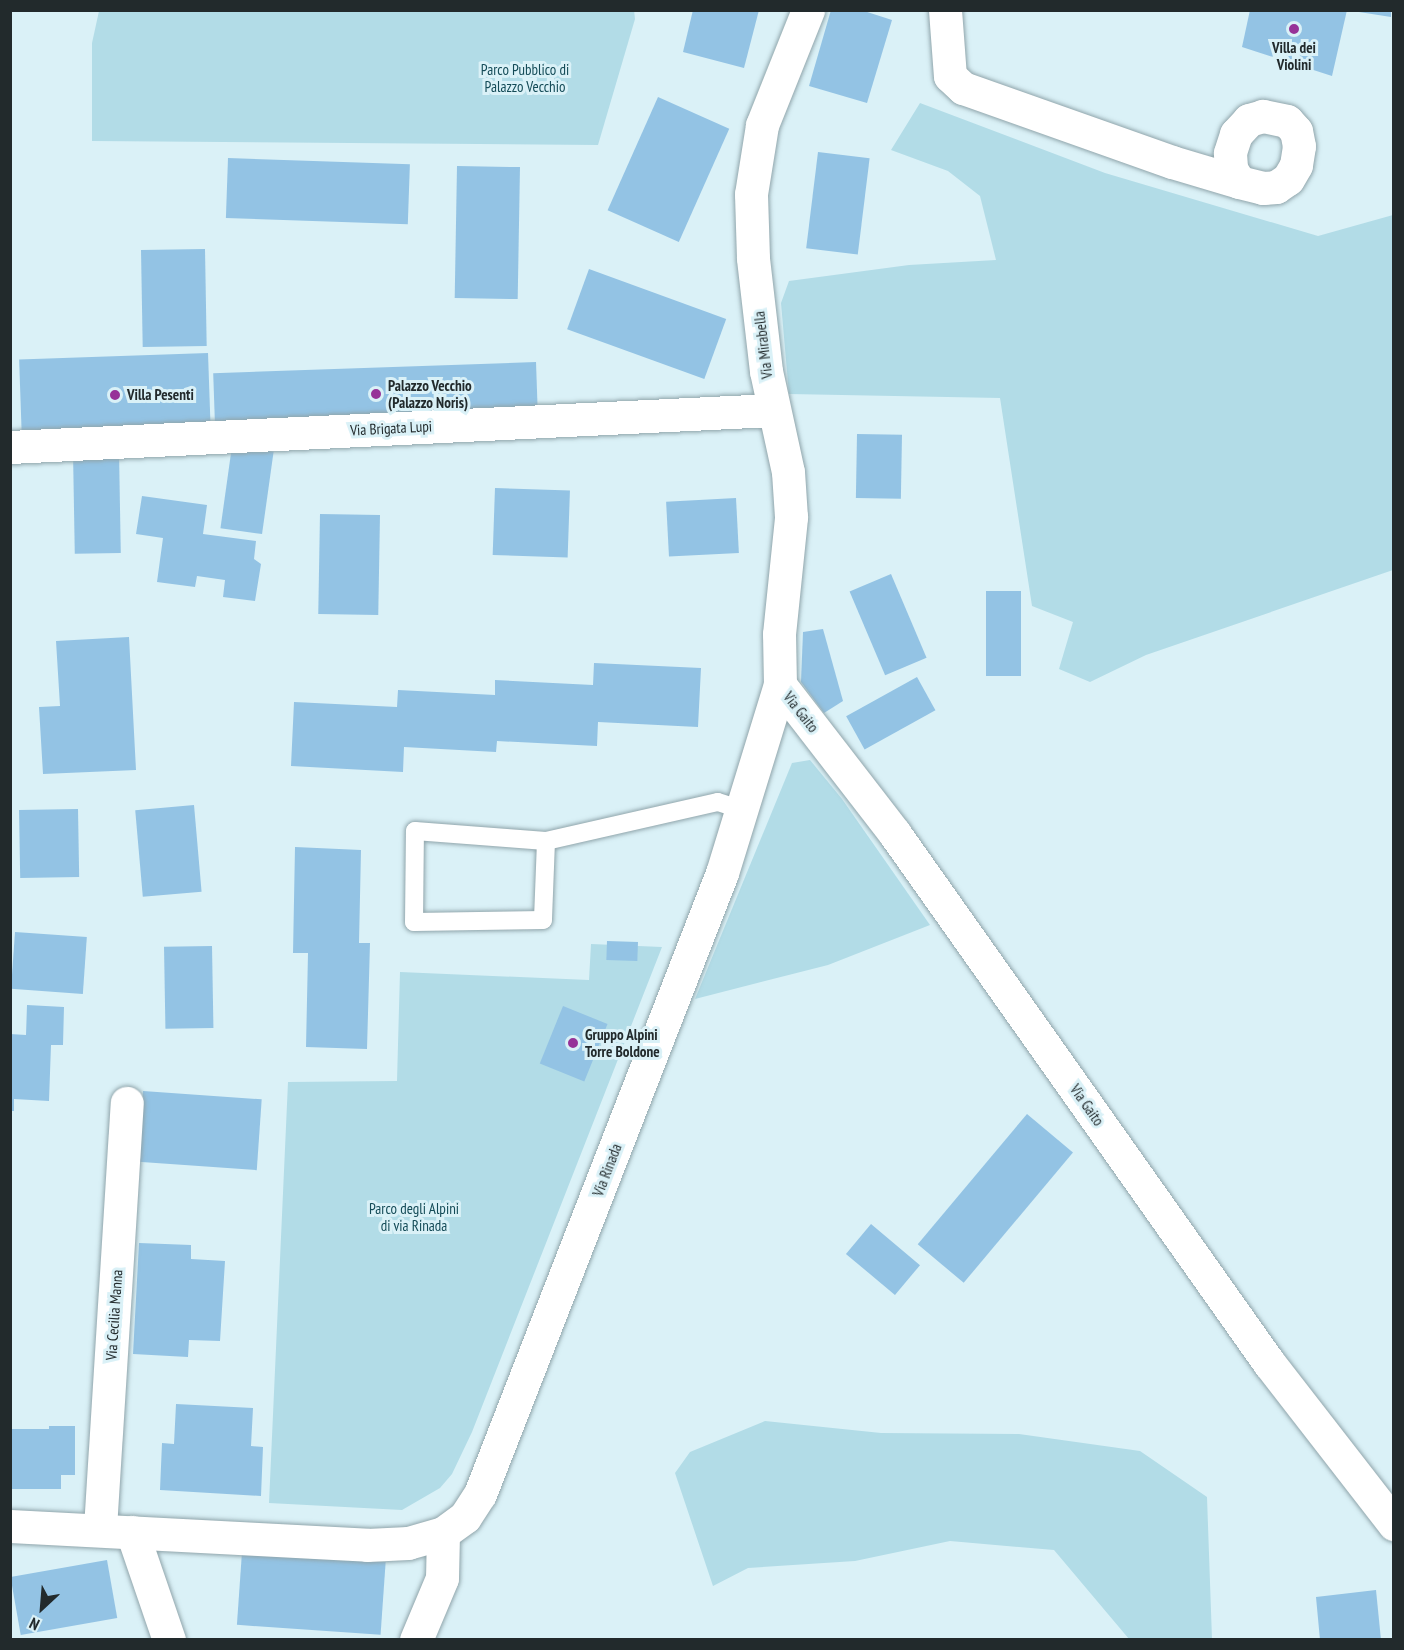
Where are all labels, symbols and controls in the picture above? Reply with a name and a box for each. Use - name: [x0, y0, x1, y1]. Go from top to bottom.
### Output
- marker: Villa dei Violini: [1287, 22, 1301, 36]
- place label: Villa dei Violini: [1272, 38, 1316, 73]
- park label: Parco Pubblico di Palazzo Vecchio: [481, 60, 569, 95]
- street label: Via Mirabella: [750, 310, 776, 380]
- place label: Palazzo Vecchio (Palazzo Noris): [388, 376, 472, 411]
- place label: Villa Pesenti: [127, 386, 194, 404]
- marker: Palazzo Vecchio (Palazzo Noris): [369, 387, 383, 401]
- marker: Villa Pesenti: [108, 388, 122, 402]
- street label: Via Brigata Lupi: [350, 417, 432, 439]
- street label: Via Gaito: [780, 688, 822, 736]
- place label: Gruppo Alpini Torre Boldone: [585, 1025, 660, 1060]
- marker: Gruppo Alpini Torre Boldone: [566, 1036, 580, 1050]
- street label: Via Gaito: [1066, 1081, 1108, 1129]
- street label: Via Rinada: [589, 1141, 625, 1199]
- park label: Parco degli Alpini di via Rinada: [369, 1199, 459, 1234]
- street label: Via Cecilia Manna: [102, 1269, 126, 1361]
- north arrow: [12, 1578, 72, 1638]
- text: N: [26, 1613, 42, 1635]

